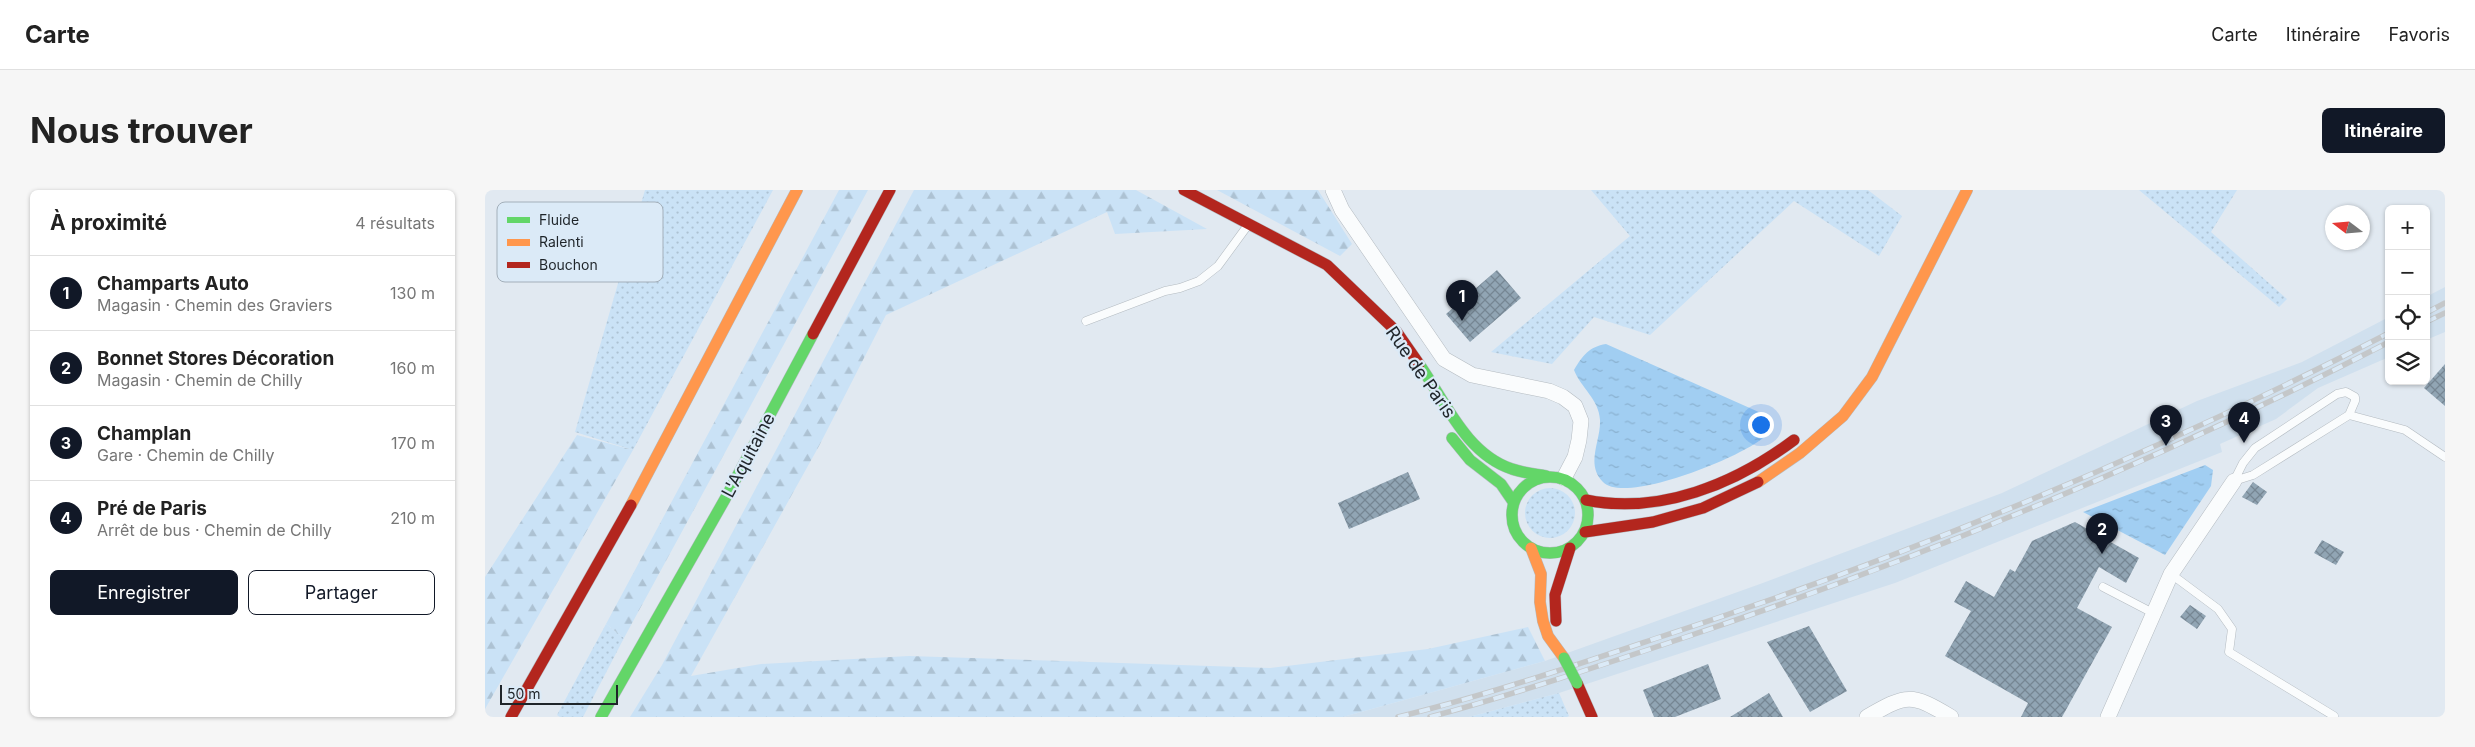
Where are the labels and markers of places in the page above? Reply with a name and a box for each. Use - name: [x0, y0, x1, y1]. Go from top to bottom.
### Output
- pin: 1: [1446, 280, 1478, 321]
- pin: 4: [2228, 402, 2260, 443]
- pin: 3: [2150, 405, 2182, 446]
- pin: 2: [2086, 513, 2118, 554]

